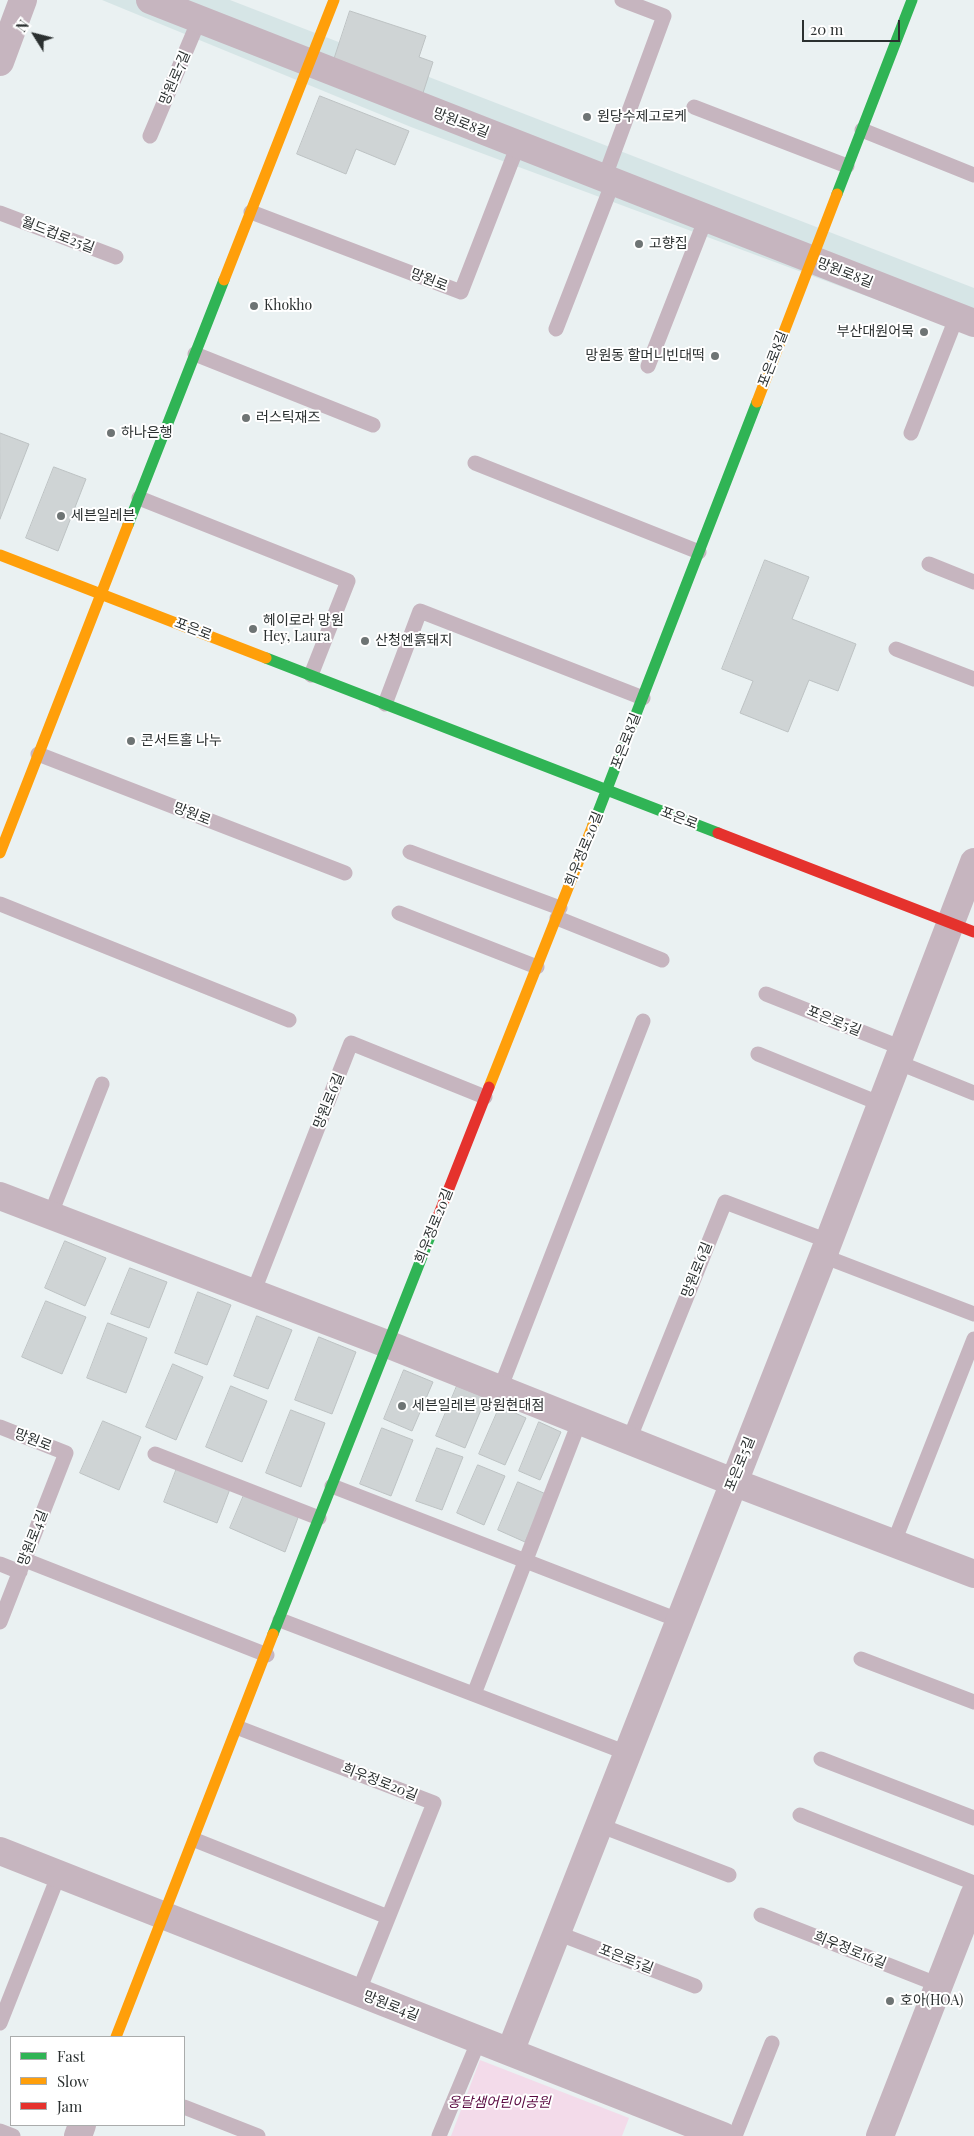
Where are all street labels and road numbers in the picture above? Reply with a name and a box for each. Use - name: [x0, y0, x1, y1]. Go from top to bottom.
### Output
- street label: 망원로7길: [156, 48, 194, 108]
- street label: 망원로8길: [431, 105, 491, 141]
- street label: 월드컵로25길: [19, 213, 97, 257]
- street label: 망원로8길: [815, 255, 875, 291]
- street label: 망원로: [408, 265, 450, 295]
- street label: 포은로8길: [755, 329, 791, 389]
- street label: 포은로: [172, 614, 214, 644]
- street label: 포은로8길: [608, 711, 644, 771]
- street label: 망원로: [171, 799, 213, 829]
- street label: 포은로: [658, 803, 700, 833]
- street label: 희우정로20길: [561, 809, 607, 889]
- street label: 포은로5길: [804, 1002, 864, 1040]
- street label: 망원로6길: [310, 1071, 348, 1131]
- street label: 희우정로20길: [411, 1186, 457, 1266]
- street label: 망원로6길: [678, 1240, 716, 1300]
- street label: 망원로: [12, 1425, 54, 1455]
- street label: 포은로5길: [721, 1434, 759, 1494]
- street label: 망원로4길: [15, 1508, 51, 1568]
- street label: 희우정로20길: [340, 1760, 420, 1804]
- street label: 희우정로16길: [811, 1928, 889, 1972]
- street label: 포은로5길: [596, 1941, 656, 1977]
- street label: 망원로4길: [361, 1988, 421, 2024]

